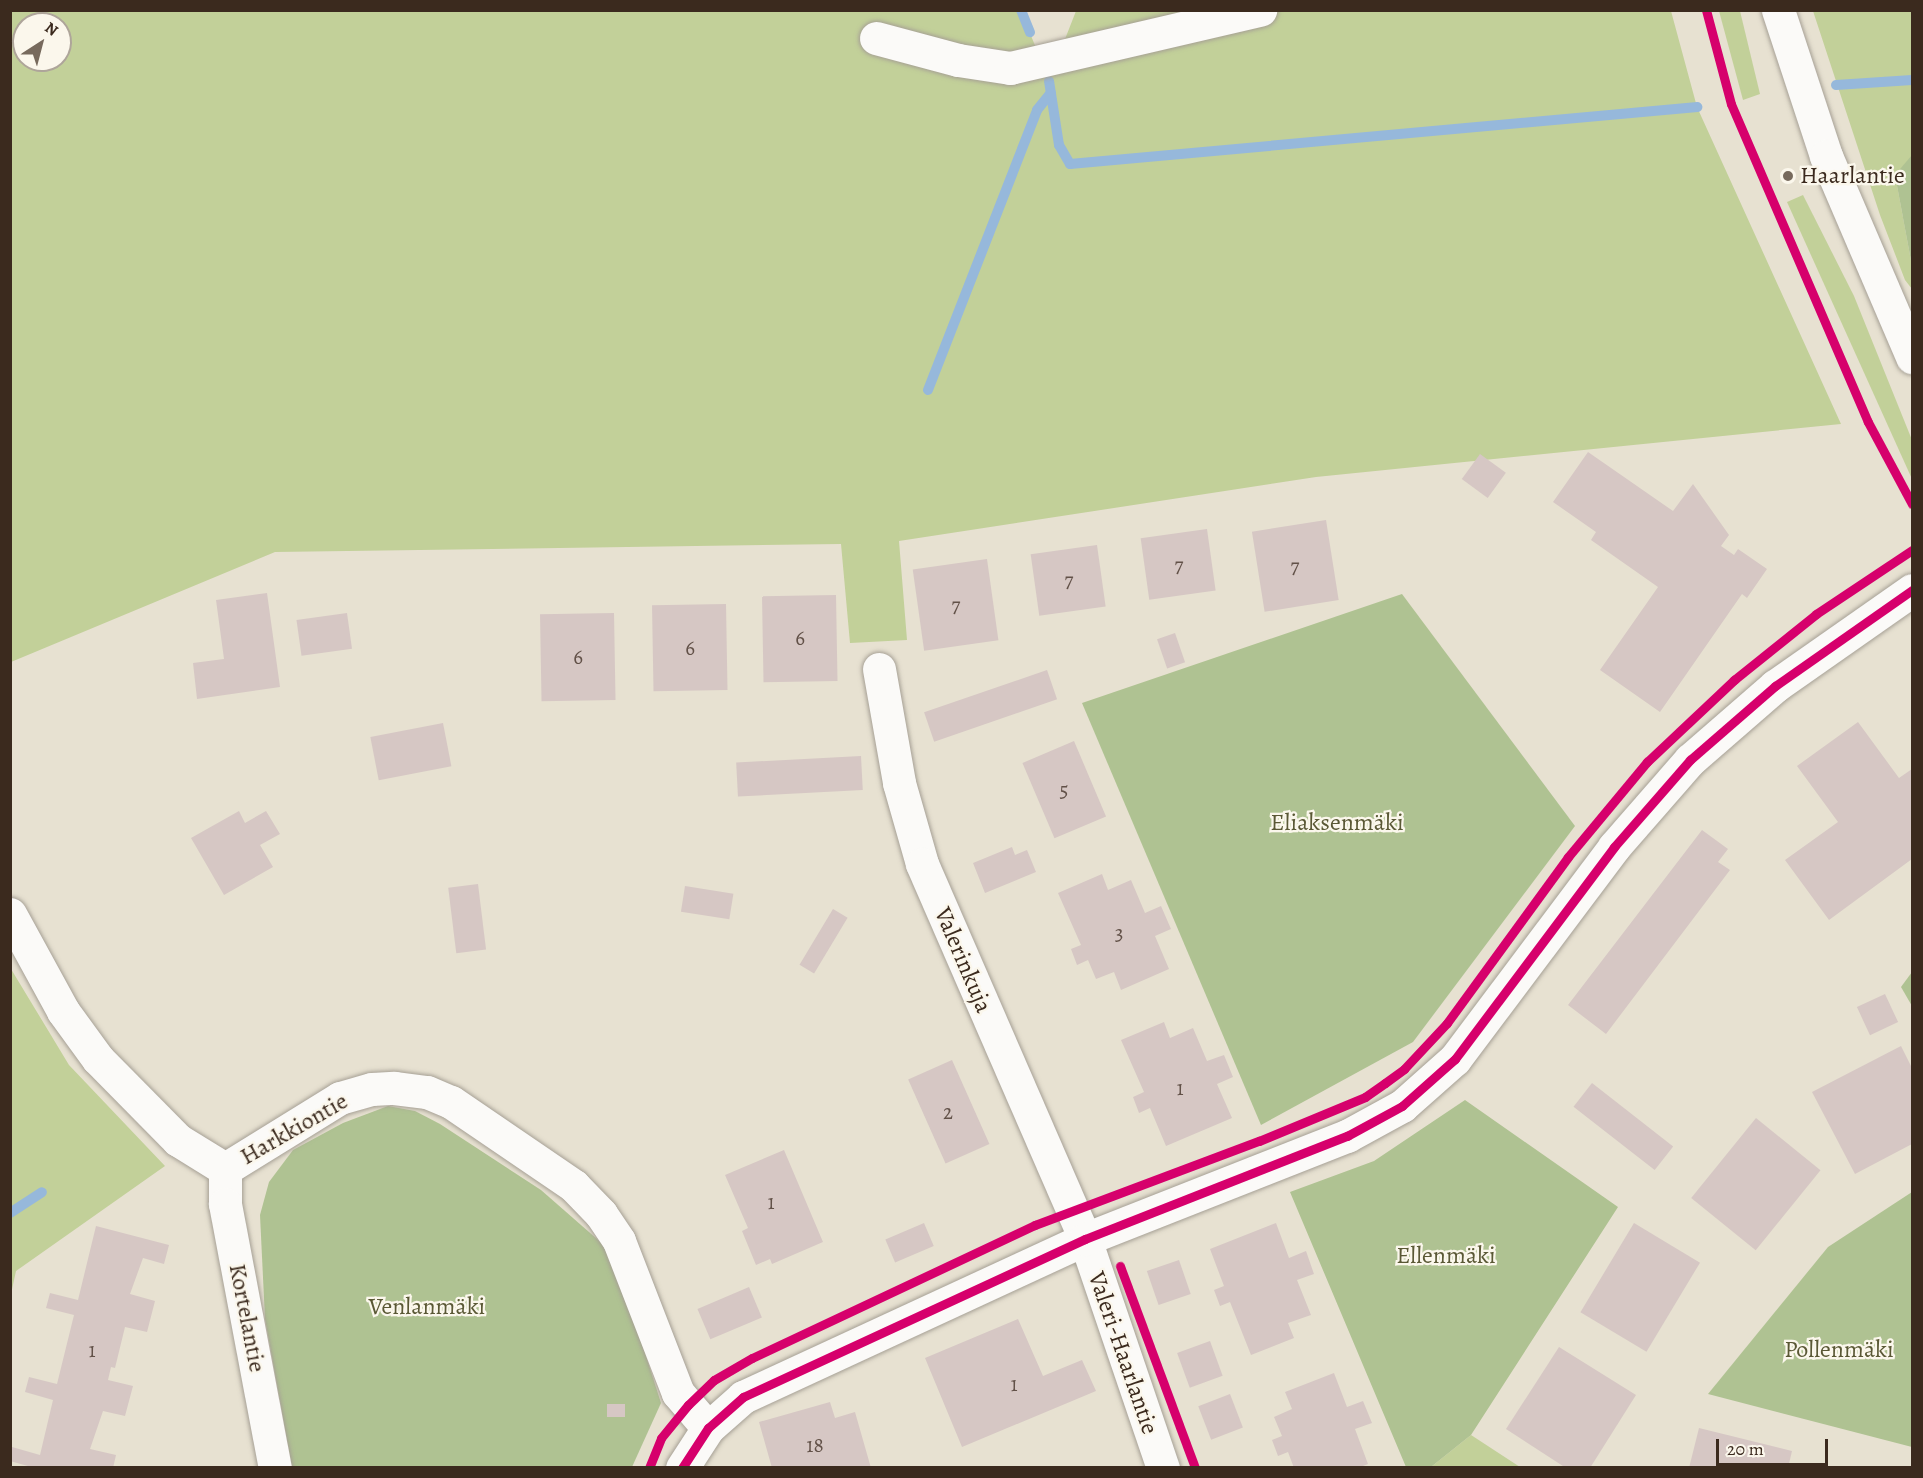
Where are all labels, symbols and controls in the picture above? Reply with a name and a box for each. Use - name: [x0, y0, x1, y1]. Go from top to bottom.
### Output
- north arrow: [12, 12, 72, 72]
- text: N: [40, 17, 63, 41]
- place label: Haarlantie: [1800, 162, 1905, 190]
- marker: Haarlantie: [1781, 169, 1795, 183]
- house number: 7: [1175, 552, 1183, 578]
- house number: 7: [1291, 553, 1299, 579]
- house number: 7: [1065, 567, 1073, 593]
- house number: 7: [952, 592, 960, 618]
- house number: 6: [795, 625, 805, 651]
- house number: 6: [685, 635, 695, 661]
- house number: 6: [573, 644, 583, 670]
- house number: 5: [1059, 777, 1069, 803]
- park label: Eliaksenmäki: [1270, 809, 1404, 837]
- street label: Valerinkuja: [928, 903, 998, 1017]
- house number: 3: [1115, 920, 1123, 946]
- house number: 1: [1176, 1075, 1184, 1101]
- street label: Harkkiontie: [235, 1087, 353, 1171]
- house number: 2: [943, 1099, 953, 1125]
- house number: 1: [767, 1189, 775, 1215]
- park label: Ellenmäki: [1396, 1242, 1496, 1270]
- street label: Kortelantie: [222, 1261, 272, 1375]
- street label: Valeri-Haarlantie: [1082, 1268, 1164, 1438]
- park label: Venlanmäki: [369, 1293, 485, 1321]
- park label: Pollenmäki: [1784, 1336, 1894, 1364]
- house number: 1: [88, 1337, 96, 1363]
- house number: 1: [1010, 1371, 1018, 1397]
- scale bar: [1719, 1427, 1832, 1465]
- house number: 18: [806, 1432, 824, 1458]
- text: 20 m: [1727, 1437, 1764, 1461]

